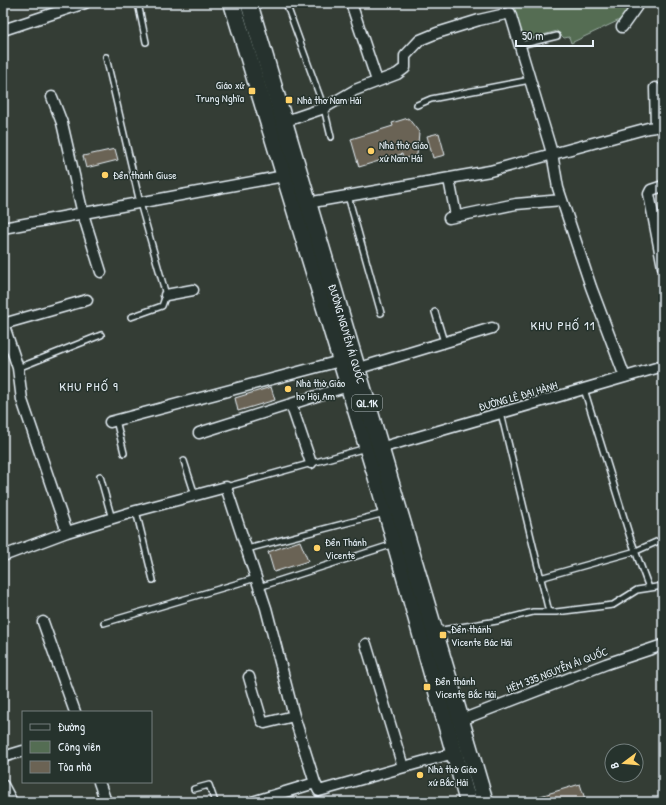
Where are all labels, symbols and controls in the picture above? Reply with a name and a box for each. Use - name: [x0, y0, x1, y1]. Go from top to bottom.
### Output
- scale bar: [516, 22, 593, 48]
- text: 50 m: [522, 27, 543, 44]
- place label: Giáo xứ Trung Nghĩa: [196, 78, 246, 105]
- marker: Giáo xứ Trung Nghĩa: [247, 86, 257, 96]
- place label: Nhà thơ Nam Hải: [297, 93, 362, 107]
- marker: Nhà thơ Nam Hải: [284, 95, 294, 105]
- place label: Nhà thờ Giáo xứ Nam Hải: [379, 138, 429, 165]
- marker: Nhà thờ Giáo xứ Nam Hải: [366, 146, 376, 156]
- place label: Đền thánh Giuse: [113, 168, 177, 182]
- marker: Đền thánh Giuse: [100, 170, 110, 180]
- street label: ĐƯỜNG NGUYỄN ÁI QUỐC: [325, 282, 368, 385]
- district label: KHU PHỐ 11: [530, 316, 596, 334]
- place label: Nhà thờ Giáo họ Hội Am: [296, 376, 346, 403]
- district label: KHU PHỐ 9: [59, 377, 119, 395]
- street label: ĐƯỜNG LÊ ĐẠI HÀNH: [477, 378, 559, 414]
- marker: Nhà thờ Giáo họ Hội Am: [283, 384, 293, 394]
- road number: QL.1K: [352, 395, 382, 411]
- place label: Đền Thánh Vicente: [325, 535, 367, 562]
- marker: Đền Thánh Vicente: [312, 543, 322, 553]
- place label: Đền thánh Vicente Bác Hải: [451, 622, 513, 649]
- marker: Đền thánh Vicente Bác Hải: [438, 630, 448, 640]
- street label: HẺM 335 NGUYỄN ÁI QUỐC: [504, 644, 610, 696]
- place label: Đền thánh Vicente Bắc Hải: [435, 674, 497, 701]
- marker: Đền thánh Vicente Bắc Hải: [422, 682, 432, 692]
- legend: [22, 711, 152, 783]
- text: Đường: [58, 718, 85, 735]
- text: Công viên: [58, 738, 101, 755]
- north arrow: [604, 743, 644, 783]
- text: Tòa nhà: [58, 758, 91, 775]
- text: B: [607, 761, 622, 770]
- place label: Nhà thờ Giáo xứ Bắc Hải: [428, 762, 478, 789]
- marker: Nhà thờ Giáo xứ Bắc Hải: [415, 770, 425, 780]

